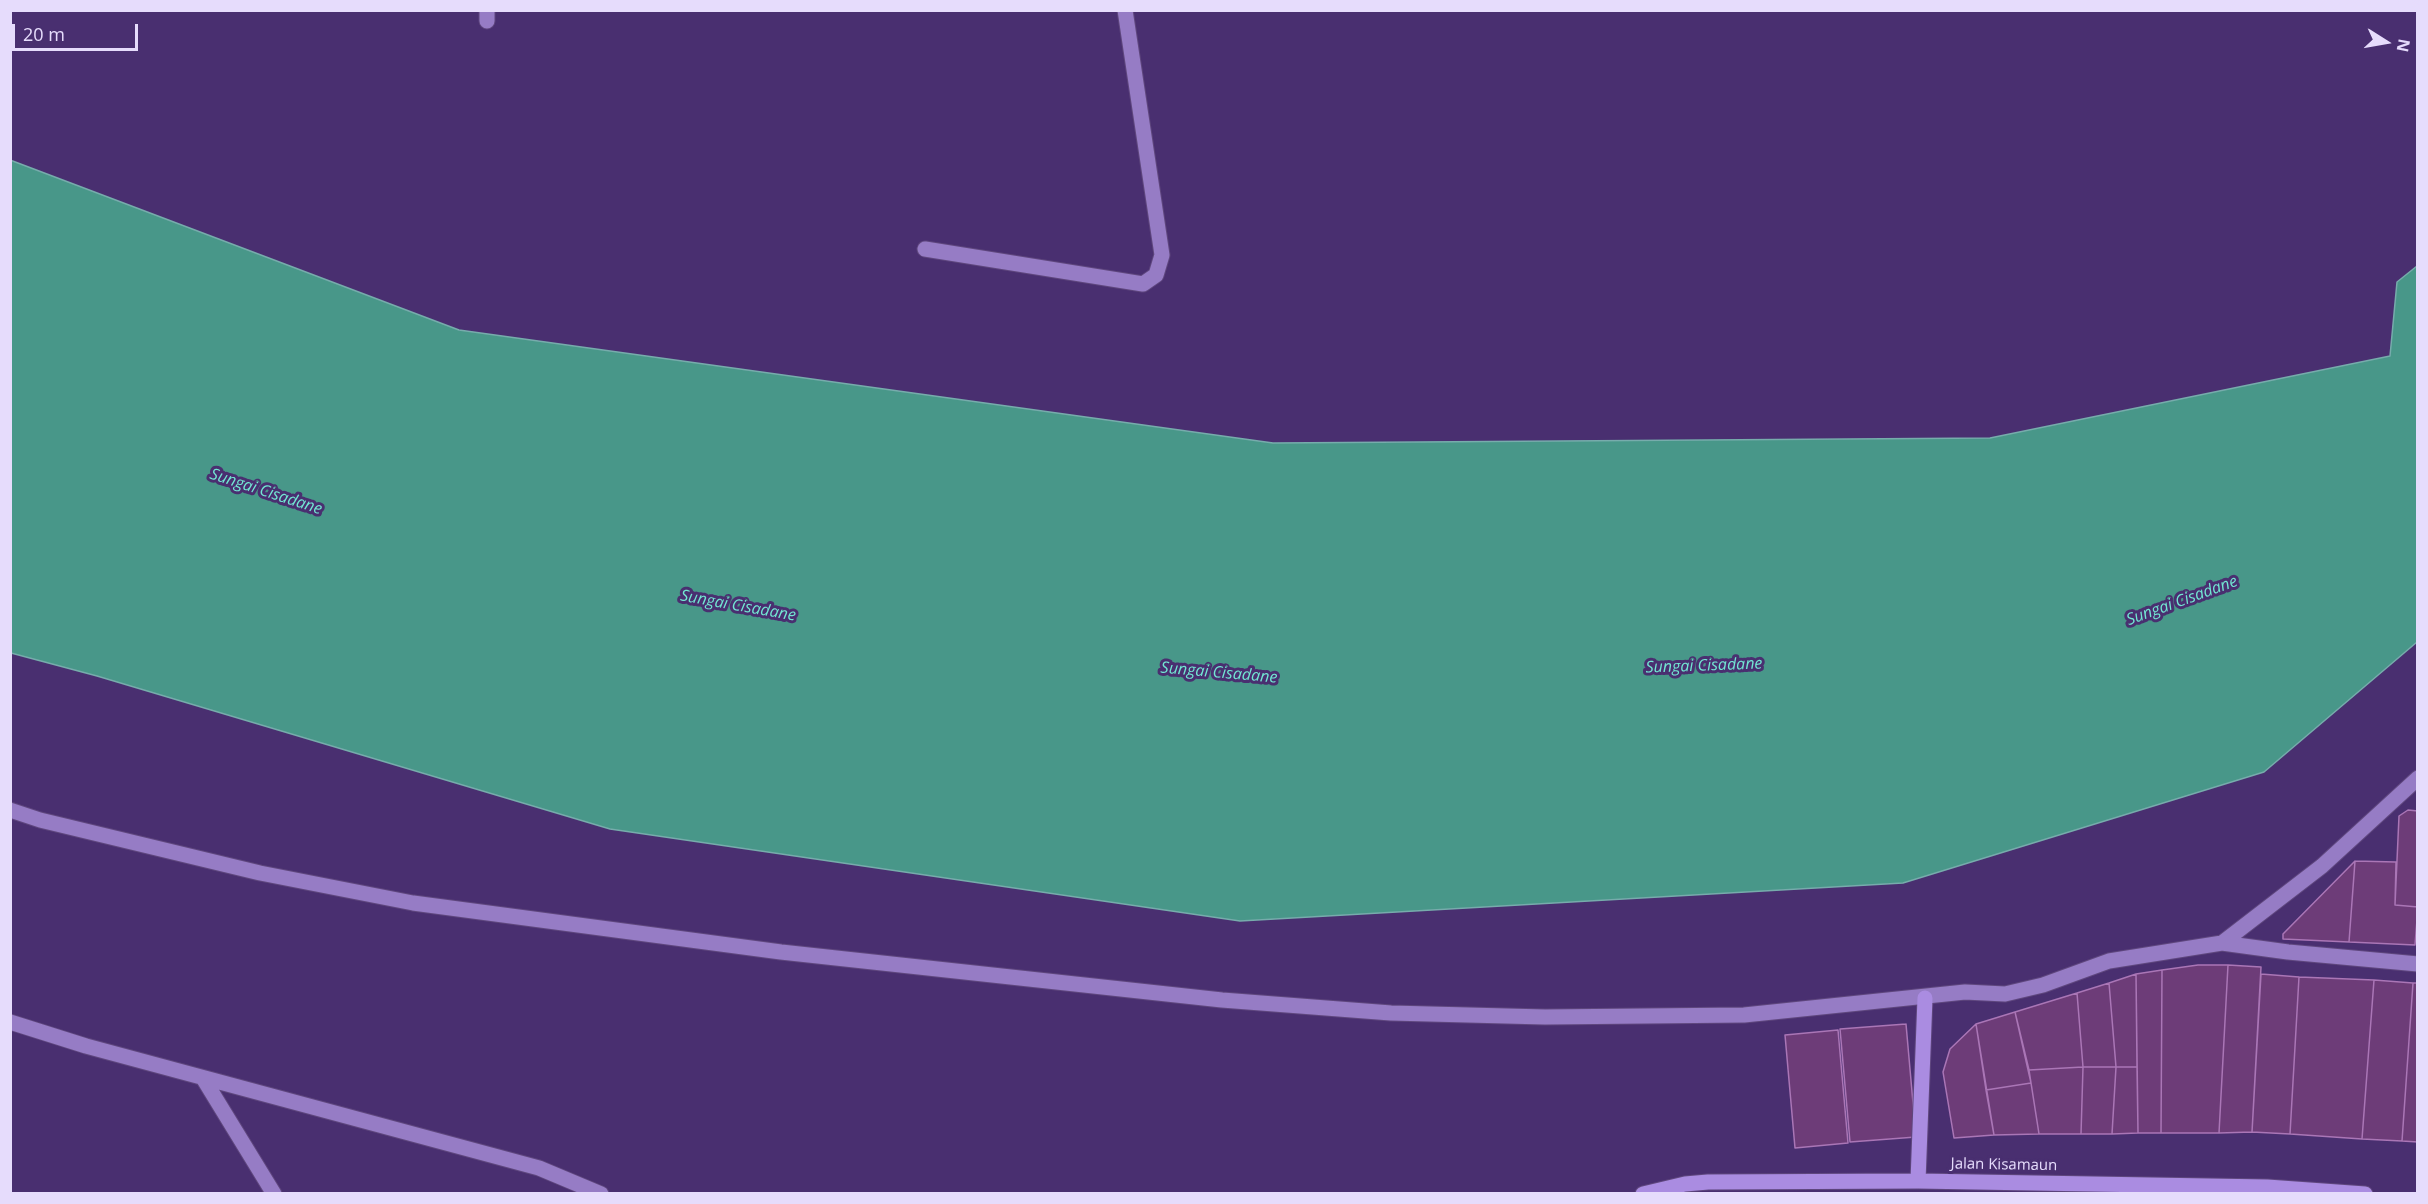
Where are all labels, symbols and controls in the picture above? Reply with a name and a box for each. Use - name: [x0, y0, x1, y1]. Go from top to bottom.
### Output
- scale bar: [15, 12, 141, 50]
- north arrow: [2356, 12, 2416, 72]
- text: 20 m: [23, 22, 65, 46]
- text: N: [2392, 37, 2416, 54]
- water label: Sungai Cisadane: [207, 465, 325, 519]
- water label: Sungai Cisadane: [2124, 572, 2240, 630]
- water label: Sungai Cisadane: [679, 586, 797, 626]
- water label: Sungai Cisadane: [1645, 654, 1763, 678]
- water label: Sungai Cisadane: [1160, 658, 1278, 688]
- street label: Jalan Kisamaun: [1951, 1155, 2057, 1175]

